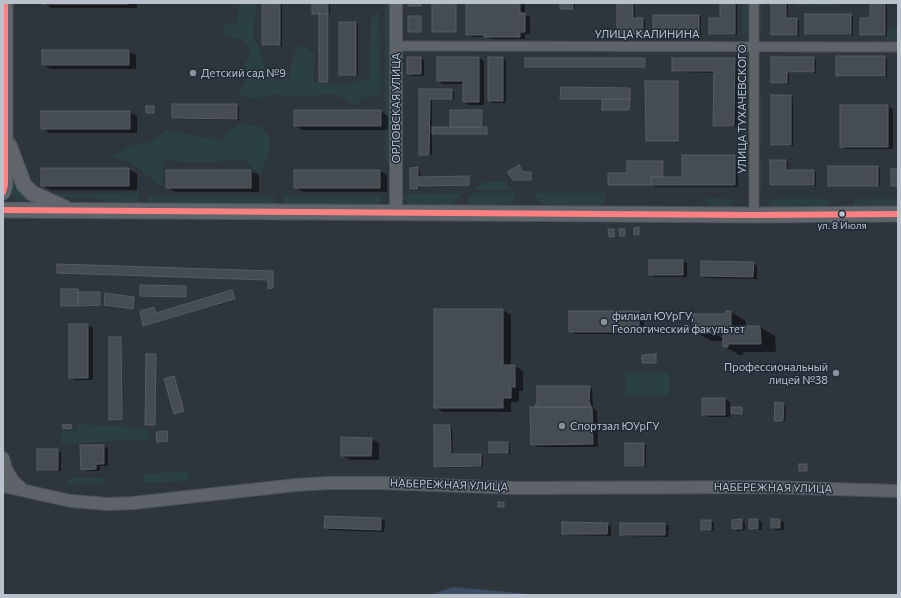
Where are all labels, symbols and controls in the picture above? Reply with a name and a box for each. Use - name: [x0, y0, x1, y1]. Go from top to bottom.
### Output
- street label: УЛИЦА КАЛИНИНА: [595, 27, 699, 41]
- street label: УЛИЦА ТУХАЧЕВСКОГО: [735, 44, 749, 174]
- street label: ОРЛОВСКАЯ УЛИЦА: [389, 53, 403, 163]
- place label: Детский сад №9: [201, 66, 286, 80]
- marker: Детский сад №9: [188, 68, 198, 78]
- marker: ул. 8 Июля: [837, 209, 847, 219]
- place label: ул. 8 Июля: [817, 220, 867, 232]
- place label: филиал ЮУрГУ, Геологический факультет: [612, 309, 745, 335]
- marker: филиал ЮУрГУ, Геологический факультет: [599, 317, 609, 327]
- place label: Профессиональный лицей №38: [724, 360, 828, 386]
- marker: Профессиональный лицей №38: [831, 368, 841, 378]
- place label: Спортзал ЮУрГУ: [570, 419, 660, 433]
- marker: Спортзал ЮУрГУ: [557, 421, 567, 431]
- street label: НАБЕРЕЖНАЯ УЛИЦА: [390, 476, 508, 494]
- street label: НАБЕРЕЖНАЯ УЛИЦА: [714, 480, 832, 496]

